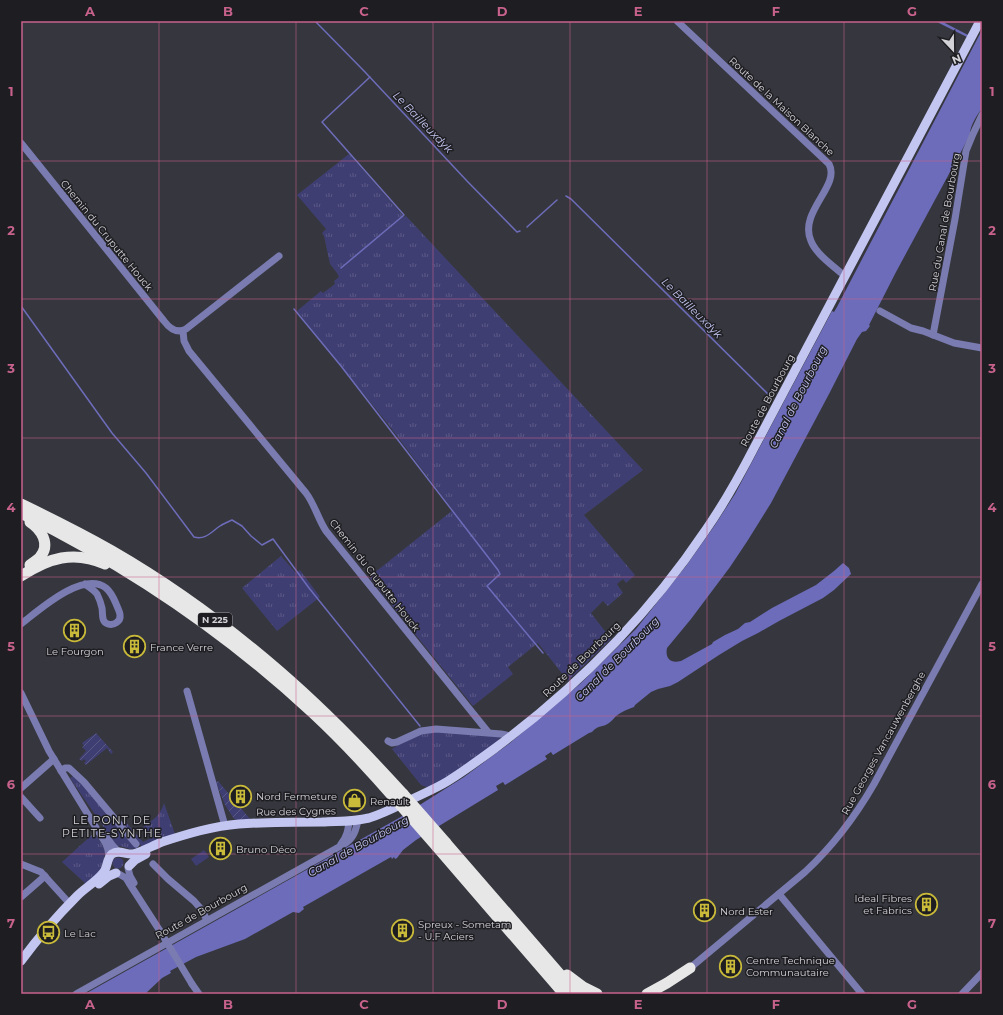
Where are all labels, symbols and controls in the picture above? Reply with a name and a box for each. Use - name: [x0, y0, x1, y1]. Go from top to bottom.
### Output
- text: A: [84, 3, 96, 19]
- text: B: [223, 3, 233, 19]
- text: C: [359, 3, 369, 19]
- text: D: [497, 3, 508, 19]
- text: E: [634, 3, 643, 19]
- text: F: [772, 3, 780, 19]
- text: G: [907, 3, 917, 19]
- north arrow: [933, 30, 973, 70]
- text: N: [950, 51, 963, 67]
- street label: Route de la Maison Blanche: [726, 54, 837, 159]
- text: 1: [8, 83, 14, 99]
- text: 1: [989, 83, 995, 99]
- water label: Le Bailleuxdyk: [390, 88, 456, 156]
- street label: Rue du Canal de Bourbourg: [926, 152, 963, 292]
- street label: Chemin du Cruputte Houck: [58, 177, 155, 293]
- text: 2: [7, 222, 15, 238]
- text: 2: [988, 222, 996, 238]
- water label: Le Bailleuxdyk: [659, 275, 726, 342]
- water label: Canal de Bourbourg: [766, 343, 830, 451]
- street label: Route de Bourbourg: [737, 352, 797, 449]
- text: 3: [6, 360, 15, 376]
- text: 3: [987, 360, 996, 376]
- text: 4: [7, 499, 16, 515]
- text: 4: [988, 499, 997, 515]
- street label: Chemin du Cruputte Houck: [327, 516, 423, 634]
- road number: N 225: [198, 613, 232, 627]
- water label: Canal de Bourbourg: [572, 614, 662, 704]
- building icon: Le Fourgon: [62, 618, 88, 644]
- street label: Route de Bourbourg: [540, 619, 623, 700]
- building icon: France Verre: [122, 634, 148, 660]
- text: 5: [7, 638, 15, 654]
- text: 5: [988, 638, 996, 654]
- place label: France Verre: [150, 641, 213, 654]
- place label: Le Fourgon: [46, 645, 104, 658]
- street label: Rue Georges Vancauwenberghe: [838, 669, 928, 817]
- text: 6: [7, 776, 16, 792]
- text: 6: [988, 776, 997, 792]
- building icon: Nord Fermeture: [227, 783, 253, 809]
- shop icon: Renault: [341, 788, 367, 814]
- place label: Nord Fermeture: [256, 790, 337, 803]
- place label: Renault: [370, 795, 409, 808]
- street label: Rue des Cygnes: [256, 804, 336, 819]
- water label: Canal de Bourbourg: [305, 812, 411, 880]
- district label: LE PONT DE PETITE-SYNTHE: [62, 813, 162, 840]
- building icon: Bruno Déco: [207, 836, 233, 862]
- place label: Bruno Déco: [236, 843, 296, 856]
- street label: Route de Bourbourg: [153, 881, 250, 942]
- building icon: Ideal Fibres et Fabrics: [914, 891, 940, 917]
- place label: Ideal Fibres et Fabrics: [854, 892, 912, 917]
- building icon: Nord Ester: [692, 898, 718, 924]
- place label: Nord Ester: [720, 905, 773, 918]
- text: 7: [7, 915, 15, 931]
- text: 7: [988, 915, 996, 931]
- building icon: Spreux - Sometam - U.F Aciers: [390, 917, 416, 943]
- place label: Spreux - Sometam - U.F Aciers: [418, 918, 511, 943]
- bus stop icon: Le Lac: [35, 920, 61, 946]
- place label: Le Lac: [64, 927, 96, 940]
- building icon: Centre Technique Communautaire: [718, 953, 744, 979]
- place label: Centre Technique Communautaire: [746, 954, 835, 979]
- text: A: [84, 996, 96, 1012]
- text: B: [223, 996, 233, 1012]
- text: C: [359, 996, 369, 1012]
- text: D: [497, 996, 508, 1012]
- text: E: [634, 996, 643, 1012]
- text: F: [772, 996, 780, 1012]
- text: G: [907, 996, 917, 1012]

